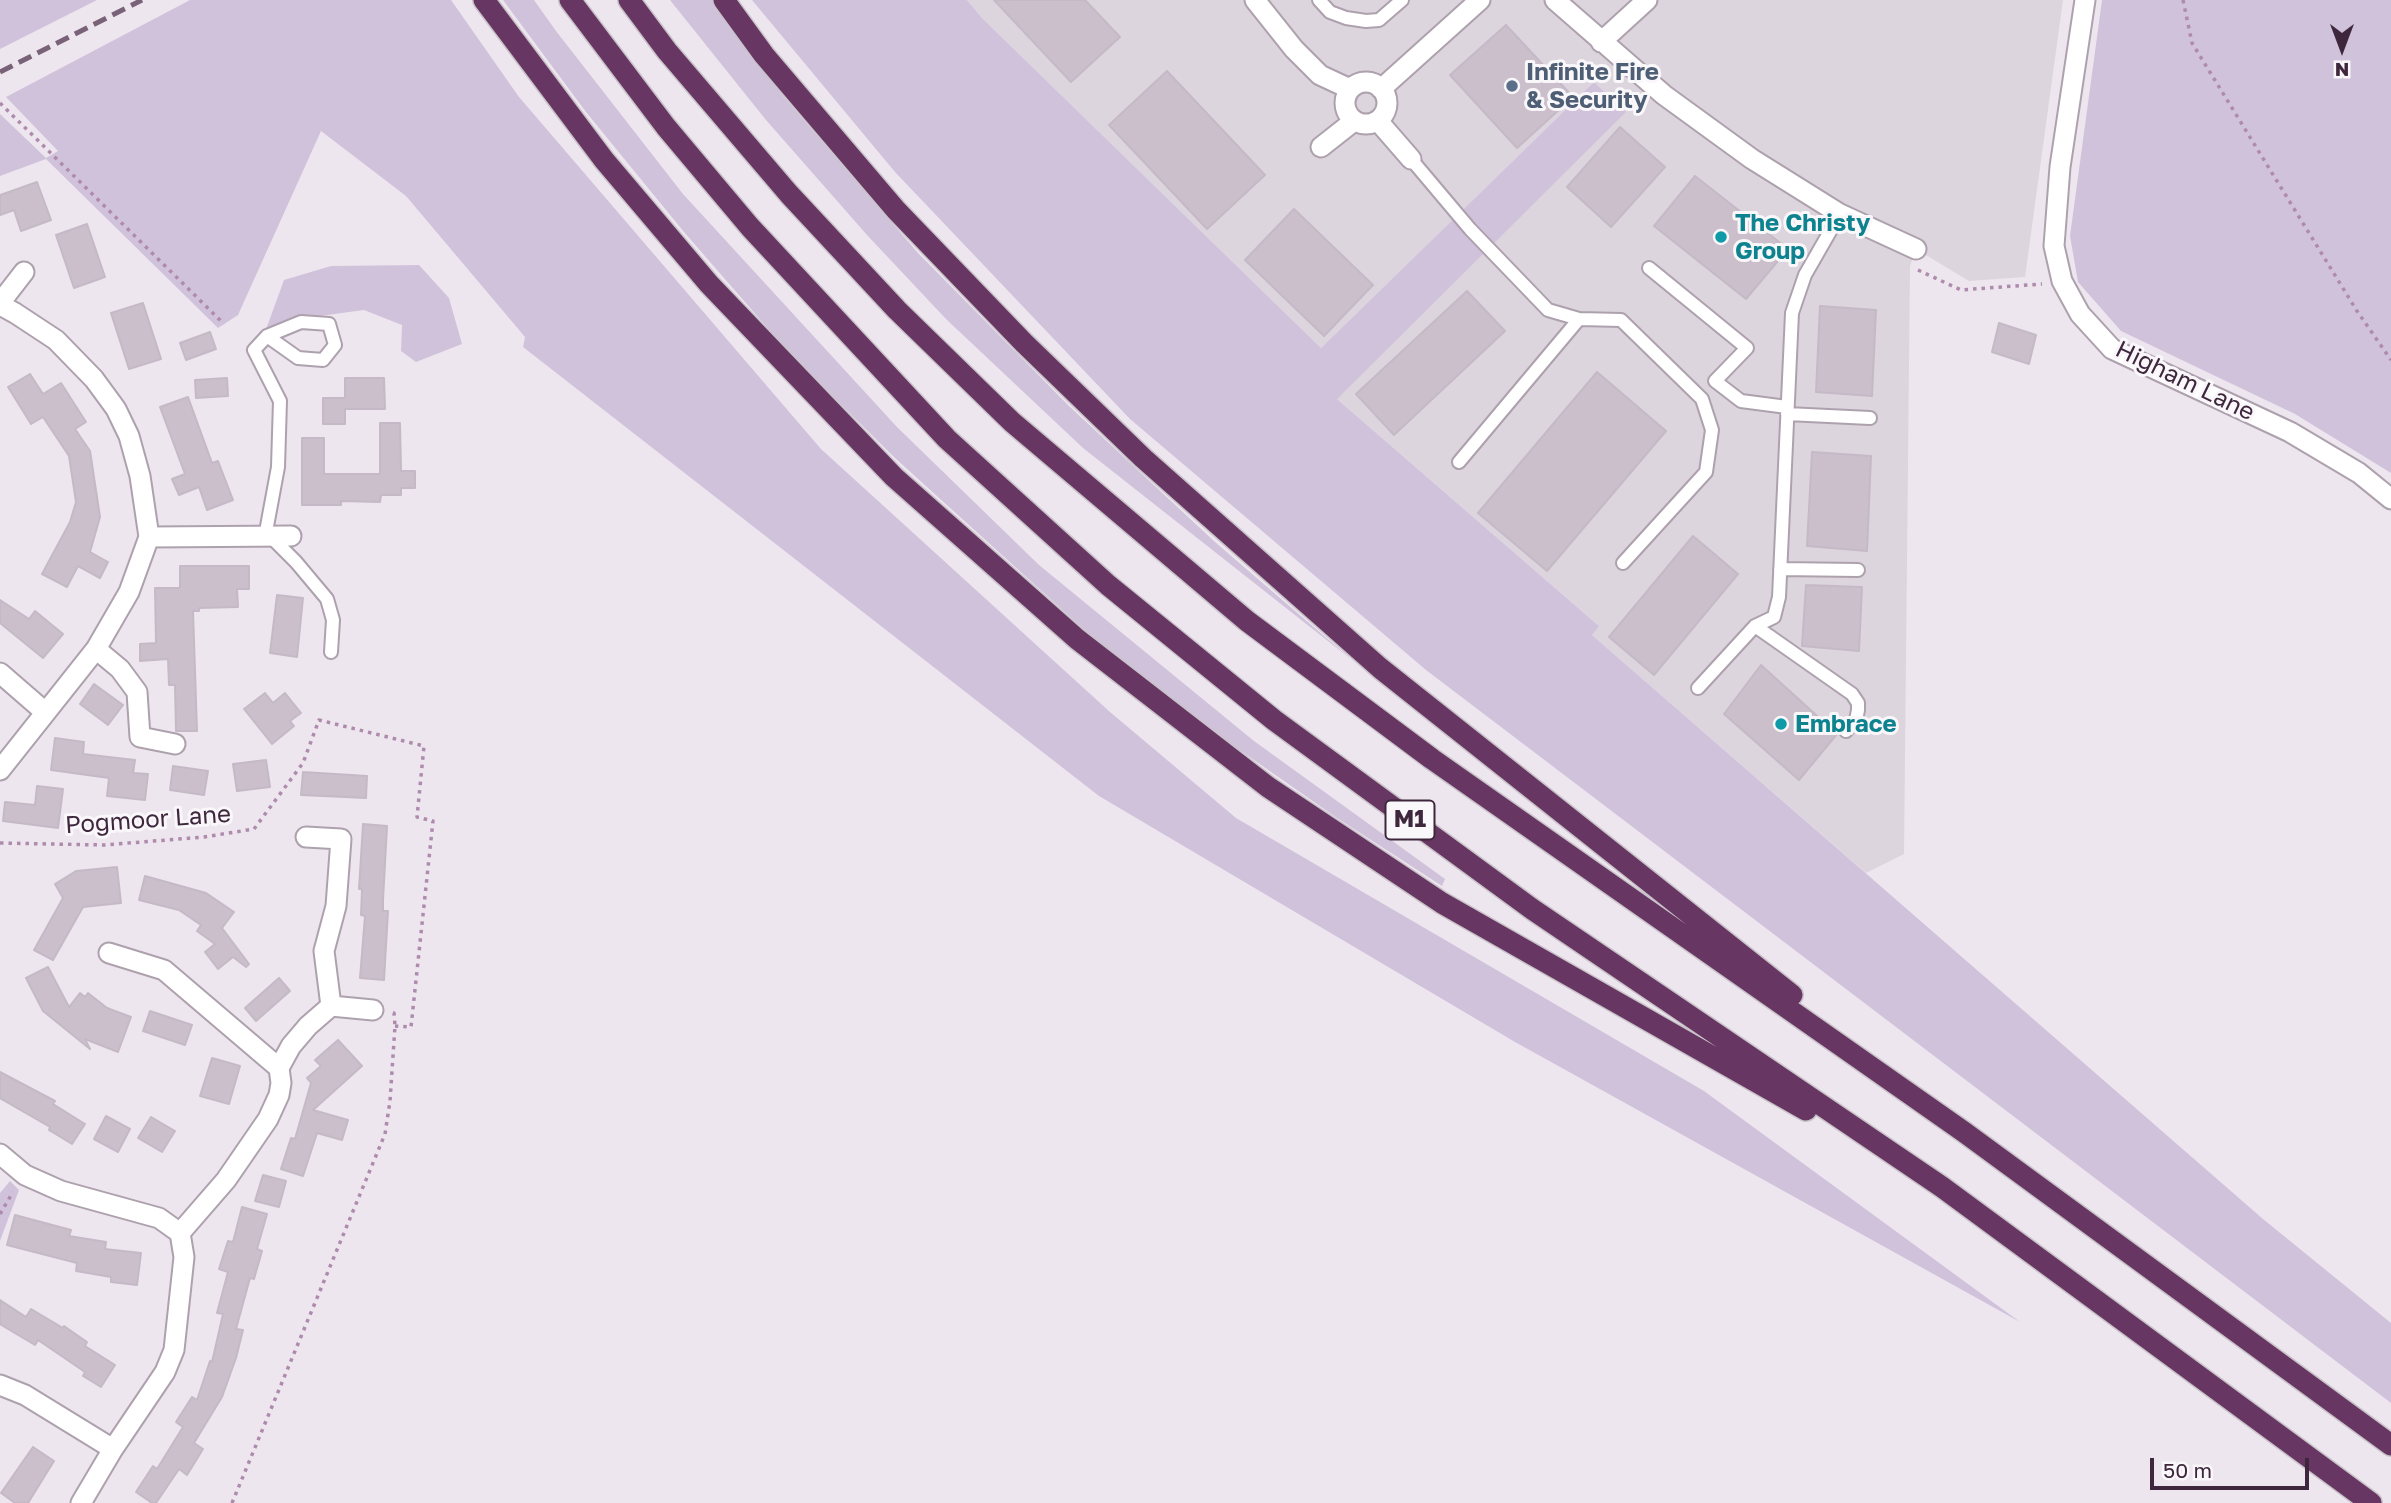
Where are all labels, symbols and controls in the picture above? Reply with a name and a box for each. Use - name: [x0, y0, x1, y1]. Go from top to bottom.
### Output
- north arrow: [2307, 14, 2377, 84]
- place label: Infinite Fire & Security: [1526, 58, 1659, 114]
- text: N: [2335, 59, 2349, 82]
- marker: Infinite Fire & Security: [1504, 78, 1520, 94]
- place label: The Christy Group: [1735, 209, 1870, 265]
- marker: The Christy Group: [1713, 229, 1729, 245]
- street label: Higham Lane: [2111, 335, 2259, 427]
- place label: Embrace: [1795, 710, 1897, 738]
- marker: Embrace: [1773, 716, 1789, 732]
- street label: Pogmoor Lane: [64, 800, 232, 840]
- road number: M1: [1386, 800, 1434, 840]
- scale bar: [2153, 1444, 2312, 1488]
- text: 50 m: [2163, 1457, 2212, 1483]

